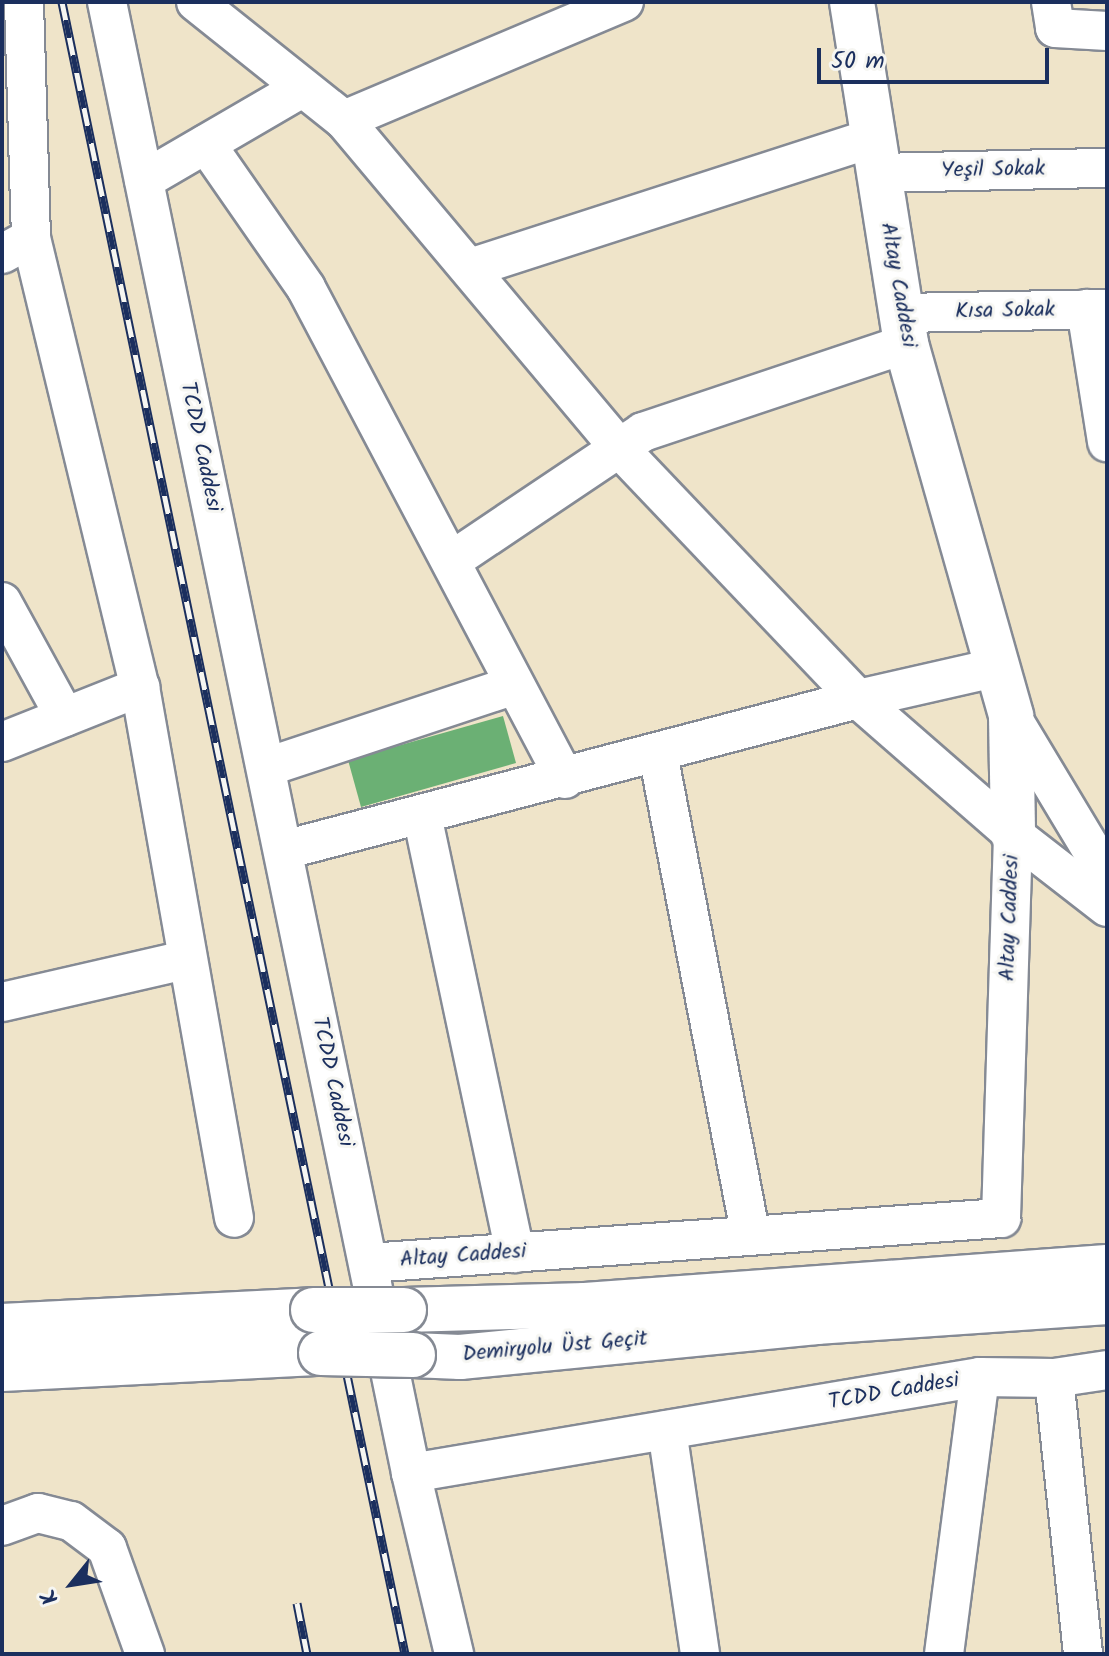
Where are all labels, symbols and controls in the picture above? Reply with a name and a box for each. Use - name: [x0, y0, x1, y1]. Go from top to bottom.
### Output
- scale bar: [821, 32, 1053, 82]
- text: 50 m: [831, 42, 885, 81]
- street label: Yeşil Sokak: [941, 156, 1045, 184]
- street label: Altay Caddesi: [874, 220, 922, 350]
- street label: Kısa Sokak: [955, 297, 1055, 325]
- street label: TCDD Caddesi: [173, 380, 227, 514]
- street label: Altay Caddesi: [995, 854, 1025, 982]
- street label: TCDD Caddesi: [305, 1015, 359, 1149]
- street label: Altay Caddesi: [399, 1238, 527, 1274]
- street label: Demiryolu Üst Geçit: [461, 1326, 649, 1368]
- street label: TCDD Caddesi: [827, 1368, 961, 1416]
- north arrow: [32, 1544, 112, 1624]
- text: K: [32, 1582, 69, 1611]

